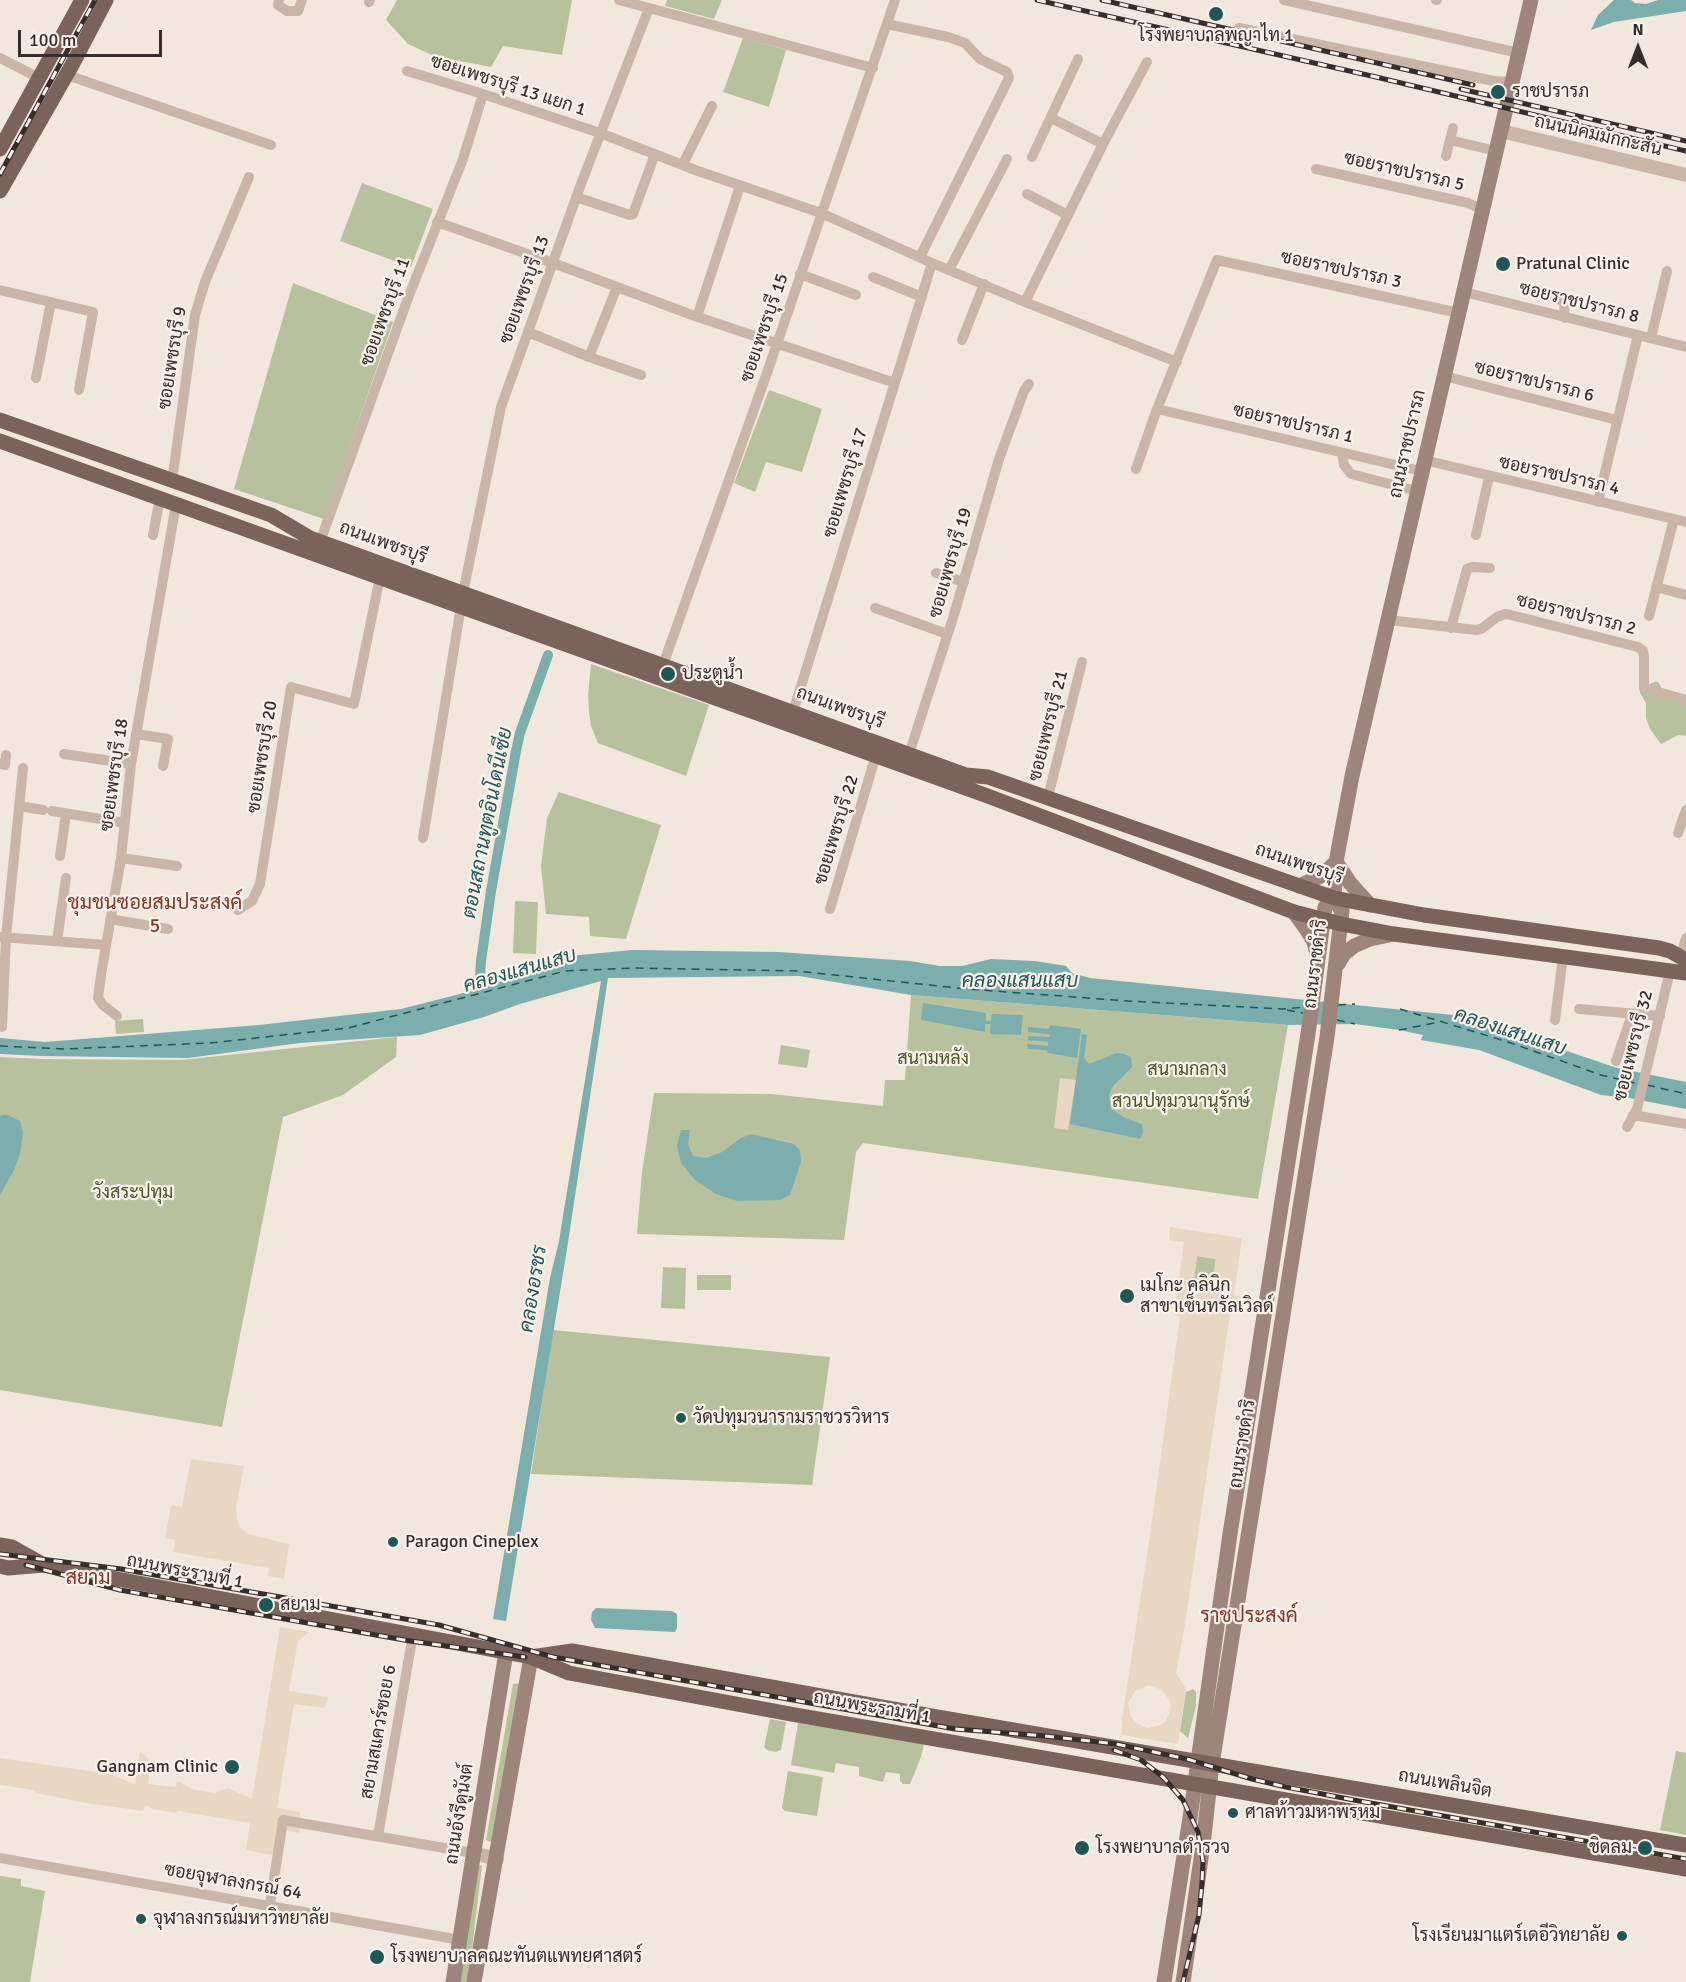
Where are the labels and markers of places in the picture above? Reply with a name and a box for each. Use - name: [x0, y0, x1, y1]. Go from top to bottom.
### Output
- marker: โรงพยาบาลพญาไท 1: [1207, 5, 1225, 23]
- place label: โรงพยาบาลพญาไท 1: [1138, 25, 1294, 47]
- place label: ราชปรารภ: [1512, 81, 1589, 103]
- marker: ราชปรารภ: [1489, 83, 1507, 101]
- place label: Pratunal Clinic: [1516, 253, 1630, 275]
- marker: Pratunal Clinic: [1494, 255, 1512, 273]
- place label: ประตูน้ำ: [682, 663, 743, 685]
- marker: ประตูน้ำ: [659, 665, 677, 683]
- place label: เมโกะ คลินิก สาขาเซ็นทรัลเวิลด์: [1140, 1275, 1274, 1318]
- marker: เมโกะ คลินิก สาขาเซ็นทรัลเวิลด์: [1118, 1287, 1136, 1305]
- place label: วัดปทุมวนารามราชวรวิหาร: [693, 1407, 890, 1429]
- marker: วัดปทุมวนารามราชวรวิหาร: [674, 1411, 688, 1425]
- place label: Paragon Cineplex: [405, 1531, 539, 1553]
- marker: Paragon Cineplex: [386, 1535, 400, 1549]
- place label: สยาม: [280, 1594, 321, 1616]
- marker: สยาม: [257, 1596, 275, 1614]
- place label: Gangnam Clinic: [97, 1756, 218, 1778]
- marker: Gangnam Clinic: [223, 1758, 241, 1776]
- place label: ศาลท้าวมหาพรหม: [1245, 1802, 1380, 1824]
- marker: ศาลท้าวมหาพรหม: [1226, 1806, 1240, 1820]
- place label: โรงพยาบาลตำรวจ: [1096, 1837, 1230, 1859]
- place label: ชิดลม: [1589, 1837, 1632, 1859]
- marker: โรงพยาบาลตำรวจ: [1073, 1839, 1091, 1857]
- marker: ชิดลม: [1636, 1839, 1654, 1857]
- place label: จุฬาลงกรณ์มหาวิทยาลัย: [153, 1908, 329, 1930]
- marker: จุฬาลงกรณ์มหาวิทยาลัย: [134, 1912, 148, 1926]
- place label: โรงเรียนมาแตร์เดอีวิทยาลัย: [1413, 1925, 1610, 1947]
- marker: โรงเรียนมาแตร์เดอีวิทยาลัย: [1615, 1929, 1629, 1943]
- place label: โรงพยาบาลคณะทันตแพทยศาสตร์: [391, 1946, 642, 1968]
- marker: โรงพยาบาลคณะทันตแพทยศาสตร์: [368, 1948, 386, 1966]

